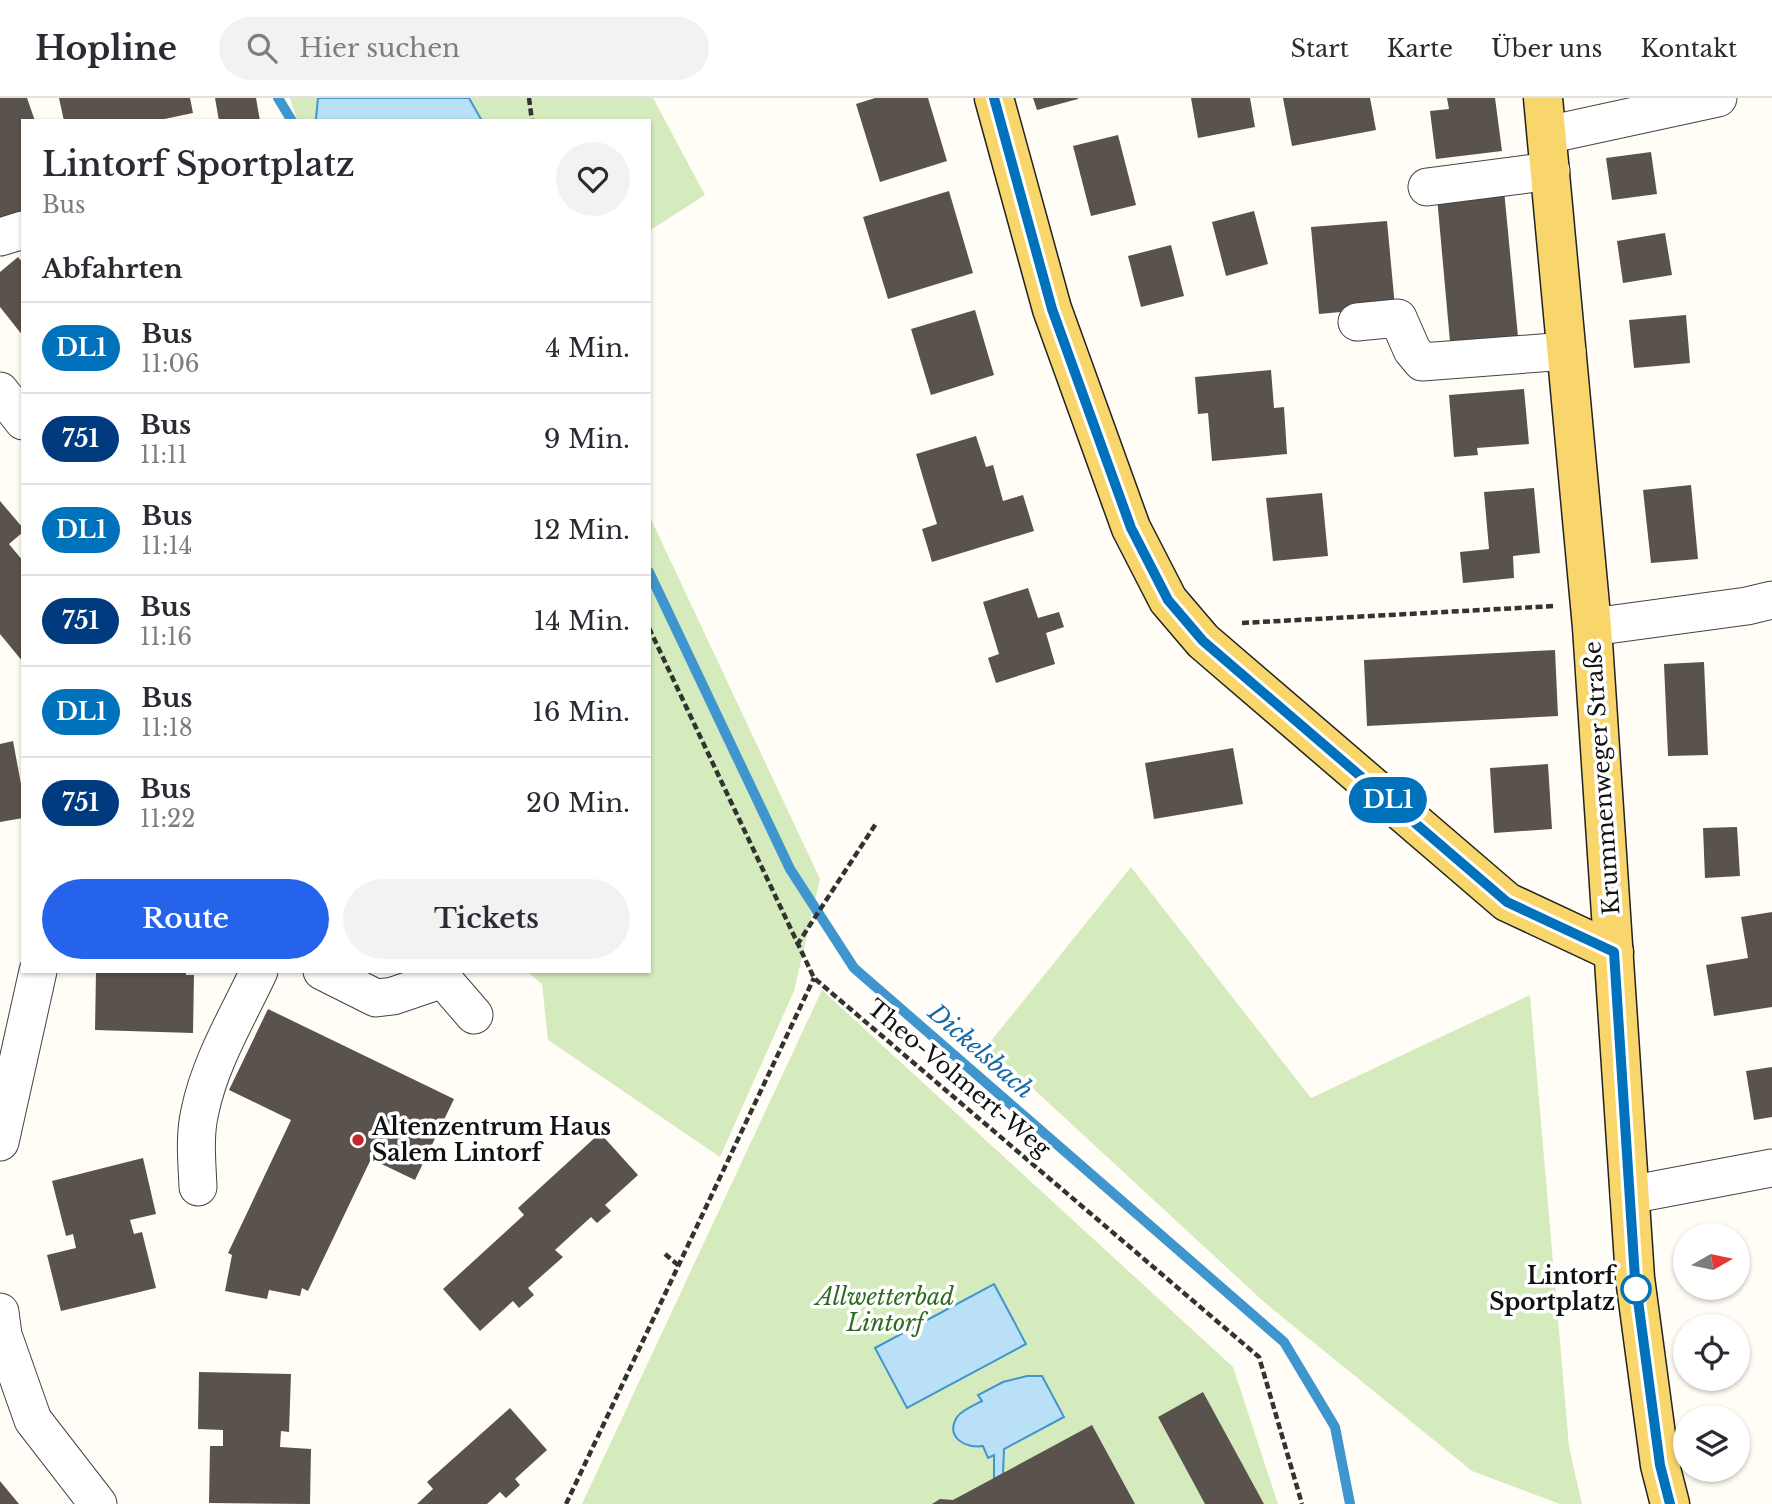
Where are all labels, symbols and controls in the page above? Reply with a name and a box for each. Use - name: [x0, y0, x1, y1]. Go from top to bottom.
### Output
- search box: [219, 17, 709, 80]
- text: Hopline: [35, 28, 177, 69]
- icon: search: [243, 29, 281, 67]
- text: Hier suchen: [299, 32, 460, 64]
- text: Start: [1291, 34, 1349, 63]
- text: Karte: [1387, 34, 1453, 63]
- text: Über uns: [1491, 34, 1603, 63]
- text: Kontakt: [1641, 34, 1737, 63]
- button: heart: [556, 142, 630, 216]
- text: Lintorf Sportplatz: [42, 144, 355, 185]
- text: Bus: [42, 191, 85, 219]
- text: Abfahrten: [42, 253, 183, 285]
- text: Bus: [141, 318, 192, 350]
- text: 4 Min.: [545, 332, 630, 364]
- text: DL1: [56, 333, 106, 362]
- text: 11:06: [141, 350, 200, 378]
- text: Bus: [140, 409, 191, 441]
- text: 9 Min.: [544, 423, 630, 455]
- text: 751: [62, 424, 99, 453]
- text: 11:11: [140, 441, 188, 469]
- text: Bus: [141, 500, 192, 532]
- text: 12 Min.: [533, 514, 630, 546]
- text: DL1: [56, 515, 106, 544]
- text: 11:14: [141, 532, 192, 560]
- text: Bus: [140, 591, 191, 623]
- text: 14 Min.: [534, 605, 630, 637]
- text: 751: [62, 606, 99, 635]
- text: 11:16: [140, 623, 192, 651]
- street label: Krummenweger Straße: [1578, 640, 1626, 916]
- text: Bus: [141, 682, 192, 714]
- text: 16 Min.: [532, 696, 630, 728]
- text: DL1: [56, 697, 106, 726]
- text: 11:18: [141, 714, 193, 742]
- text: Bus: [140, 773, 191, 805]
- line badge: DL1: [1348, 777, 1428, 823]
- text: DL1: [1363, 785, 1413, 814]
- text: 20 Min.: [526, 787, 630, 819]
- text: 751: [62, 788, 99, 817]
- text: 11:22: [140, 805, 195, 833]
- button: Route: [42, 879, 329, 959]
- button: Tickets: [343, 879, 630, 959]
- street label: Theo-Volmert-Weg: [862, 993, 1056, 1163]
- water label: Dickelsbach: [922, 997, 1039, 1104]
- place label: Altenzentrum Haus Salem Lintorf: [371, 1113, 611, 1167]
- marker: Altenzentrum Haus Salem Lintorf: [350, 1132, 366, 1148]
- north arrow: [1673, 1223, 1750, 1300]
- map controls: [1673, 1223, 1750, 1482]
- place label: Lintorf Sportplatz: [1489, 1262, 1618, 1316]
- marker: Lintorf Sportplatz: [1621, 1274, 1651, 1304]
- park label: Allwetterbad Lintorf: [813, 1283, 954, 1337]
- button: locate: [1673, 1314, 1750, 1391]
- button: layers: [1673, 1405, 1750, 1482]

